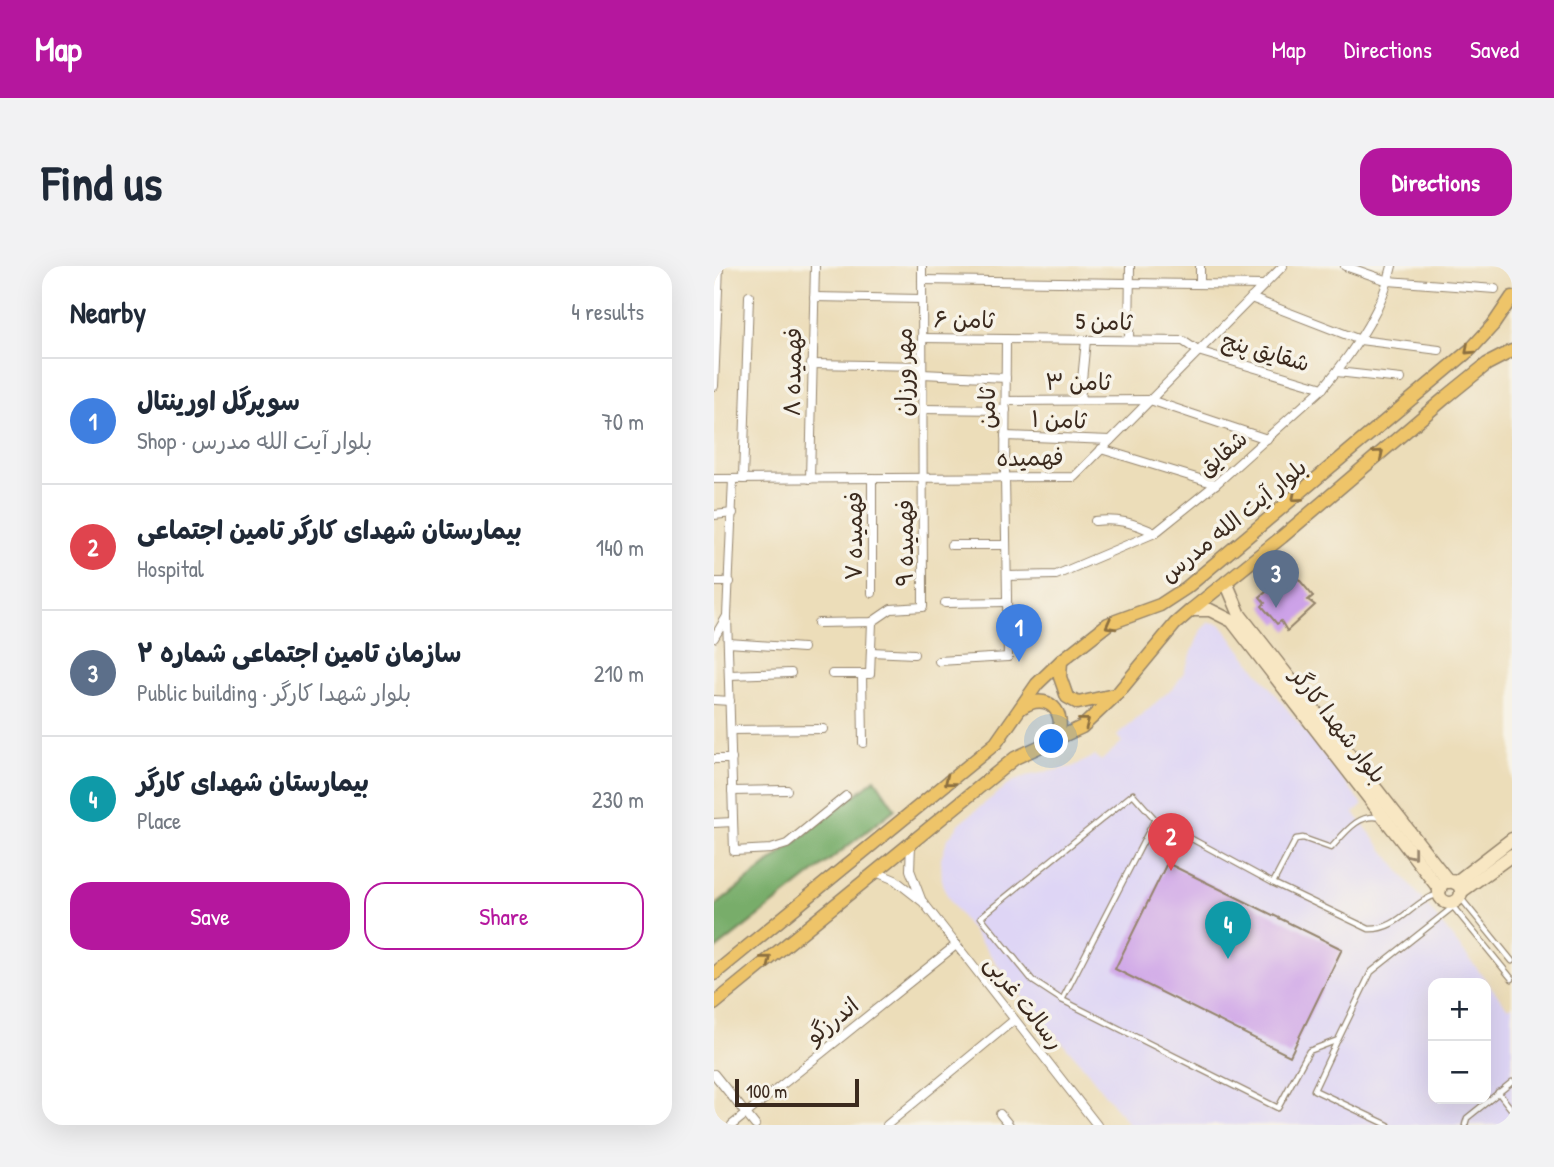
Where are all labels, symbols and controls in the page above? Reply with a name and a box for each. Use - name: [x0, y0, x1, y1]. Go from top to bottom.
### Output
- text: Map: [35, 27, 82, 71]
- text: Map: [1272, 33, 1306, 65]
- text: Directions: [1344, 33, 1432, 65]
- text: Saved: [1470, 33, 1519, 65]
- button: Directions: [1360, 148, 1512, 216]
- text: Find us: [42, 149, 162, 215]
- text: Nearby: [70, 292, 146, 332]
- text: 4 results: [571, 296, 644, 327]
- street label: ثامن ۶: [933, 303, 996, 335]
- street label: ثامن 5: [1075, 305, 1134, 337]
- street label: شقایق پنج: [1218, 324, 1313, 379]
- street label: فهمیده ۸: [776, 327, 808, 417]
- street label: مهر ورزان: [888, 328, 919, 416]
- one-way arrow: [1465, 341, 1478, 354]
- street label: ثامن ۳: [1045, 366, 1112, 397]
- text: سوپرگل اورینتال: [137, 383, 300, 418]
- street label: ثامن: [971, 386, 1002, 429]
- street label: ثامن ۱: [1031, 403, 1088, 435]
- text: 1: [89, 406, 97, 437]
- text: 70 m: [601, 406, 644, 437]
- street label: شقایق: [1190, 423, 1254, 483]
- text: Shop · بلوار آیت الله مدرس: [137, 425, 372, 456]
- street label: فهمیده: [996, 441, 1064, 473]
- one-way arrow: [1370, 450, 1383, 462]
- street label: بلوار آیت الله مدرس: [1153, 451, 1313, 589]
- one-way arrow: [1291, 488, 1303, 501]
- street label: فهمیده ۷: [838, 492, 869, 580]
- street label: فهمیده ۹: [889, 499, 920, 587]
- text: بیمارستان شهدای کارگر تامین اجتماعی: [137, 512, 522, 547]
- text: 2: [88, 532, 98, 563]
- text: 140 m: [596, 532, 644, 563]
- pin: 3: [1253, 550, 1299, 608]
- text: Hospital: [137, 553, 204, 584]
- pin: 1: [996, 604, 1042, 662]
- one-way arrow: [1105, 616, 1118, 630]
- text: سازمان تامین اجتماعی شماره ۲: [137, 635, 461, 670]
- text: 3: [88, 658, 98, 689]
- text: 210 m: [594, 658, 644, 689]
- street label: بلوار شهدا کارگر: [1283, 659, 1394, 789]
- text: Public building · بلوار شهدا کارگر: [137, 677, 411, 708]
- one-way arrow: [1077, 718, 1090, 731]
- your location: [1034, 724, 1068, 758]
- text: بیمارستان شهدای کارگر: [137, 764, 369, 799]
- one-way arrow: [944, 773, 956, 786]
- text: 4: [89, 784, 97, 815]
- text: 230 m: [592, 784, 644, 815]
- text: Place: [137, 805, 181, 836]
- pin: 2: [1148, 813, 1194, 871]
- one-way arrow: [1403, 846, 1416, 858]
- button: Save: [70, 882, 350, 950]
- button: Share: [364, 882, 644, 950]
- pin: 4: [1205, 901, 1251, 959]
- street label: رسالت غربی: [978, 948, 1072, 1056]
- one-way arrow: [759, 956, 771, 969]
- map controls: [1428, 978, 1491, 1104]
- button: +: [1428, 978, 1491, 1041]
- street label: اندرزگو: [798, 989, 865, 1052]
- button: −: [1428, 1041, 1491, 1104]
- scale bar: [735, 1076, 859, 1108]
- text: 100 m: [746, 1078, 787, 1104]

